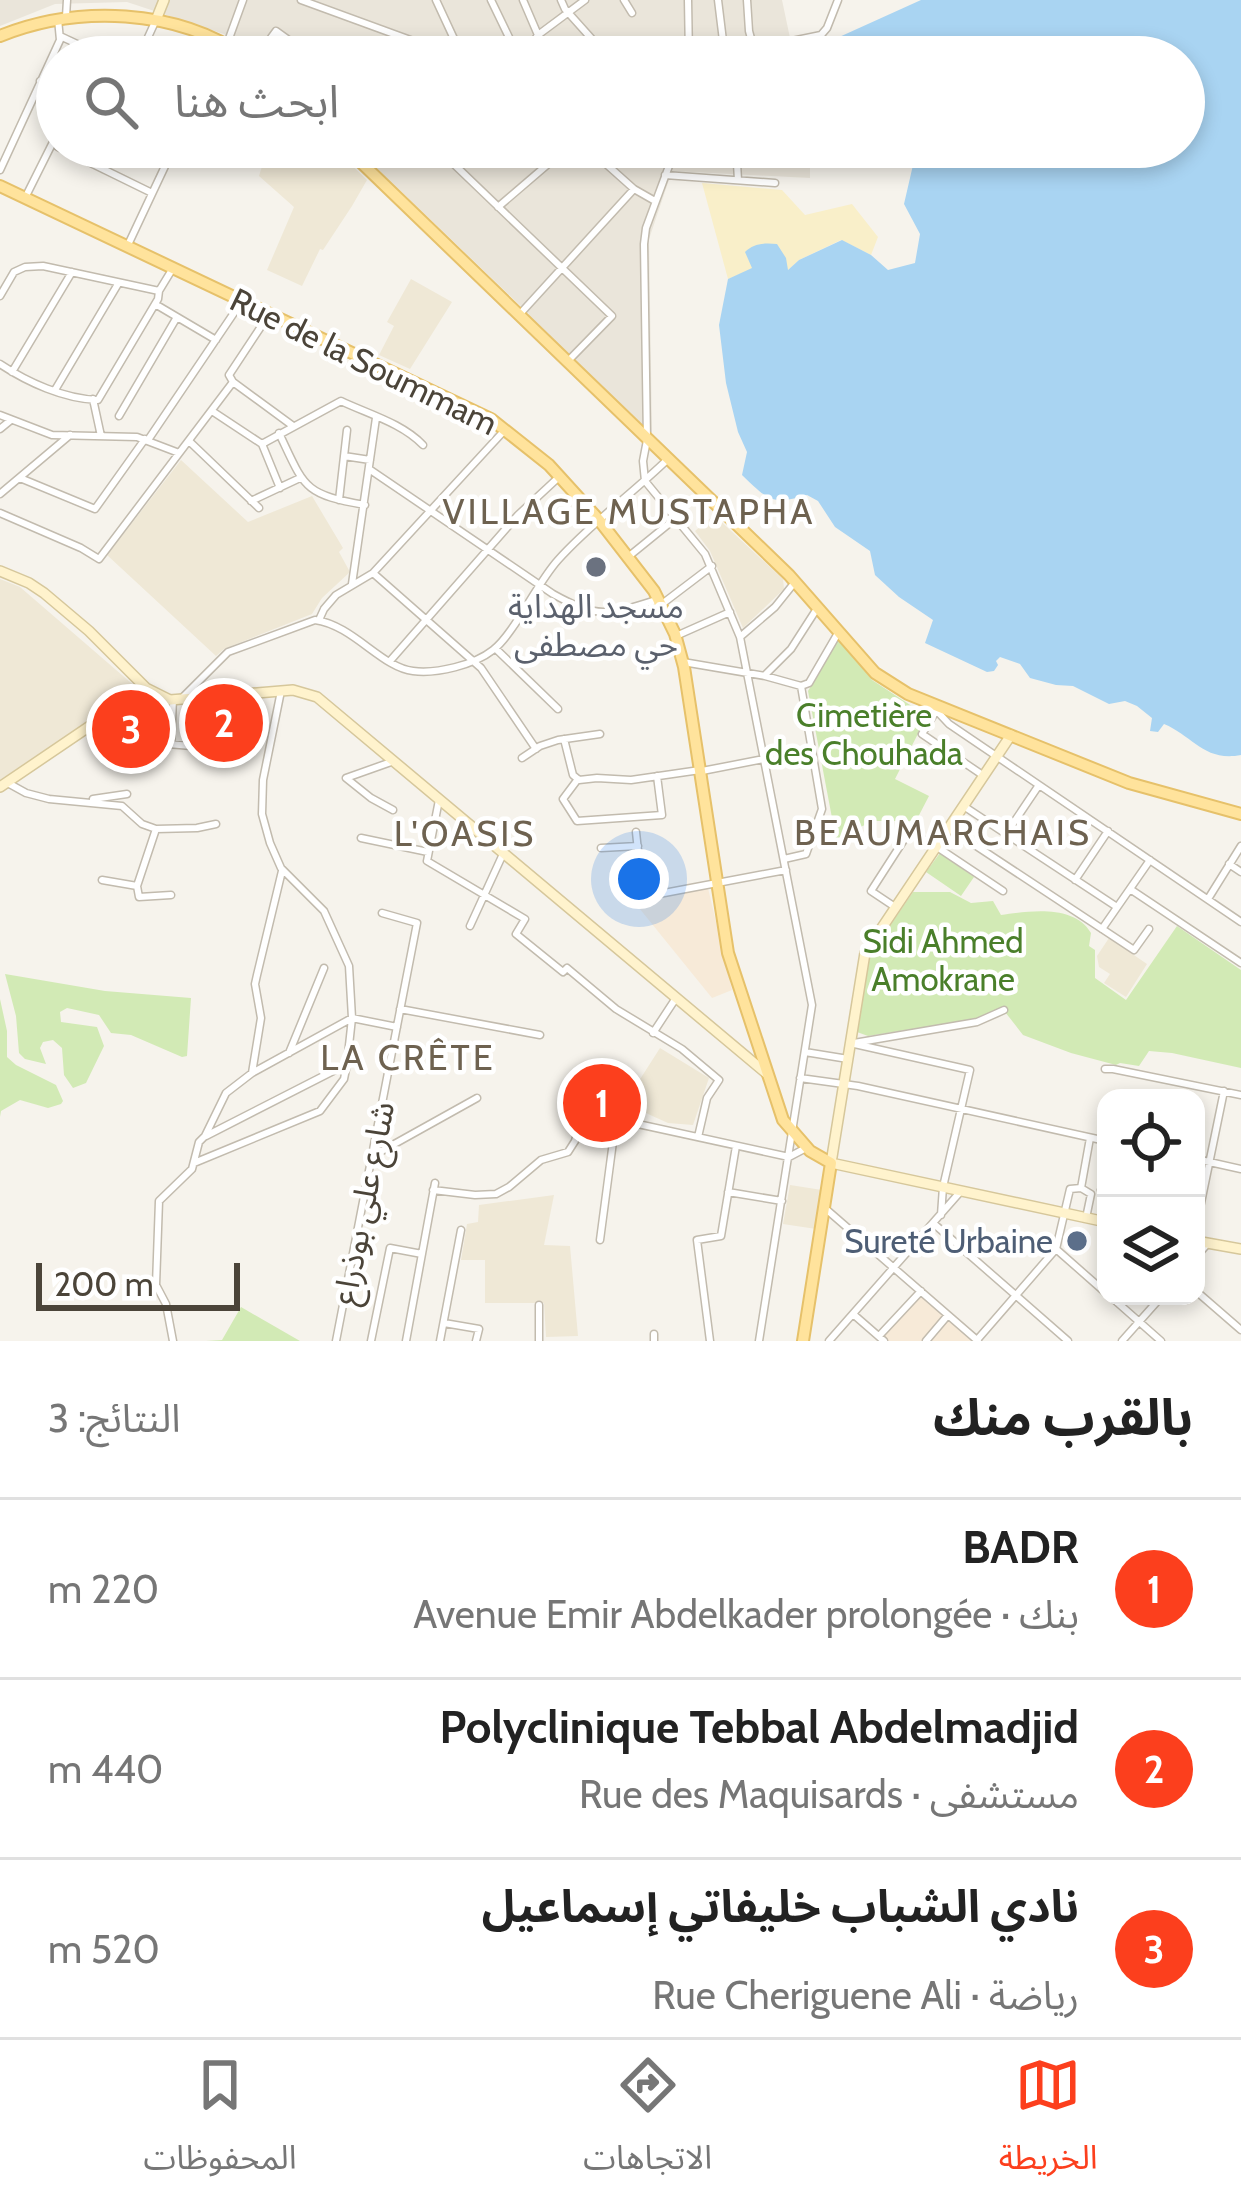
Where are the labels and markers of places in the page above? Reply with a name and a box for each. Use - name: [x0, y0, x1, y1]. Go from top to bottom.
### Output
- marker: مسجد الهداية حي مصطفى: [583, 554, 609, 580]
- place label: مسجد الهداية حي مصطفى: [508, 586, 684, 670]
- pin: 2: [185, 678, 263, 768]
- pin: 3: [92, 684, 170, 774]
- pin: 1: [563, 1058, 641, 1148]
- place label: Sureté Urbaine: [844, 1221, 1053, 1261]
- marker: Sureté Urbaine: [1064, 1228, 1090, 1254]

